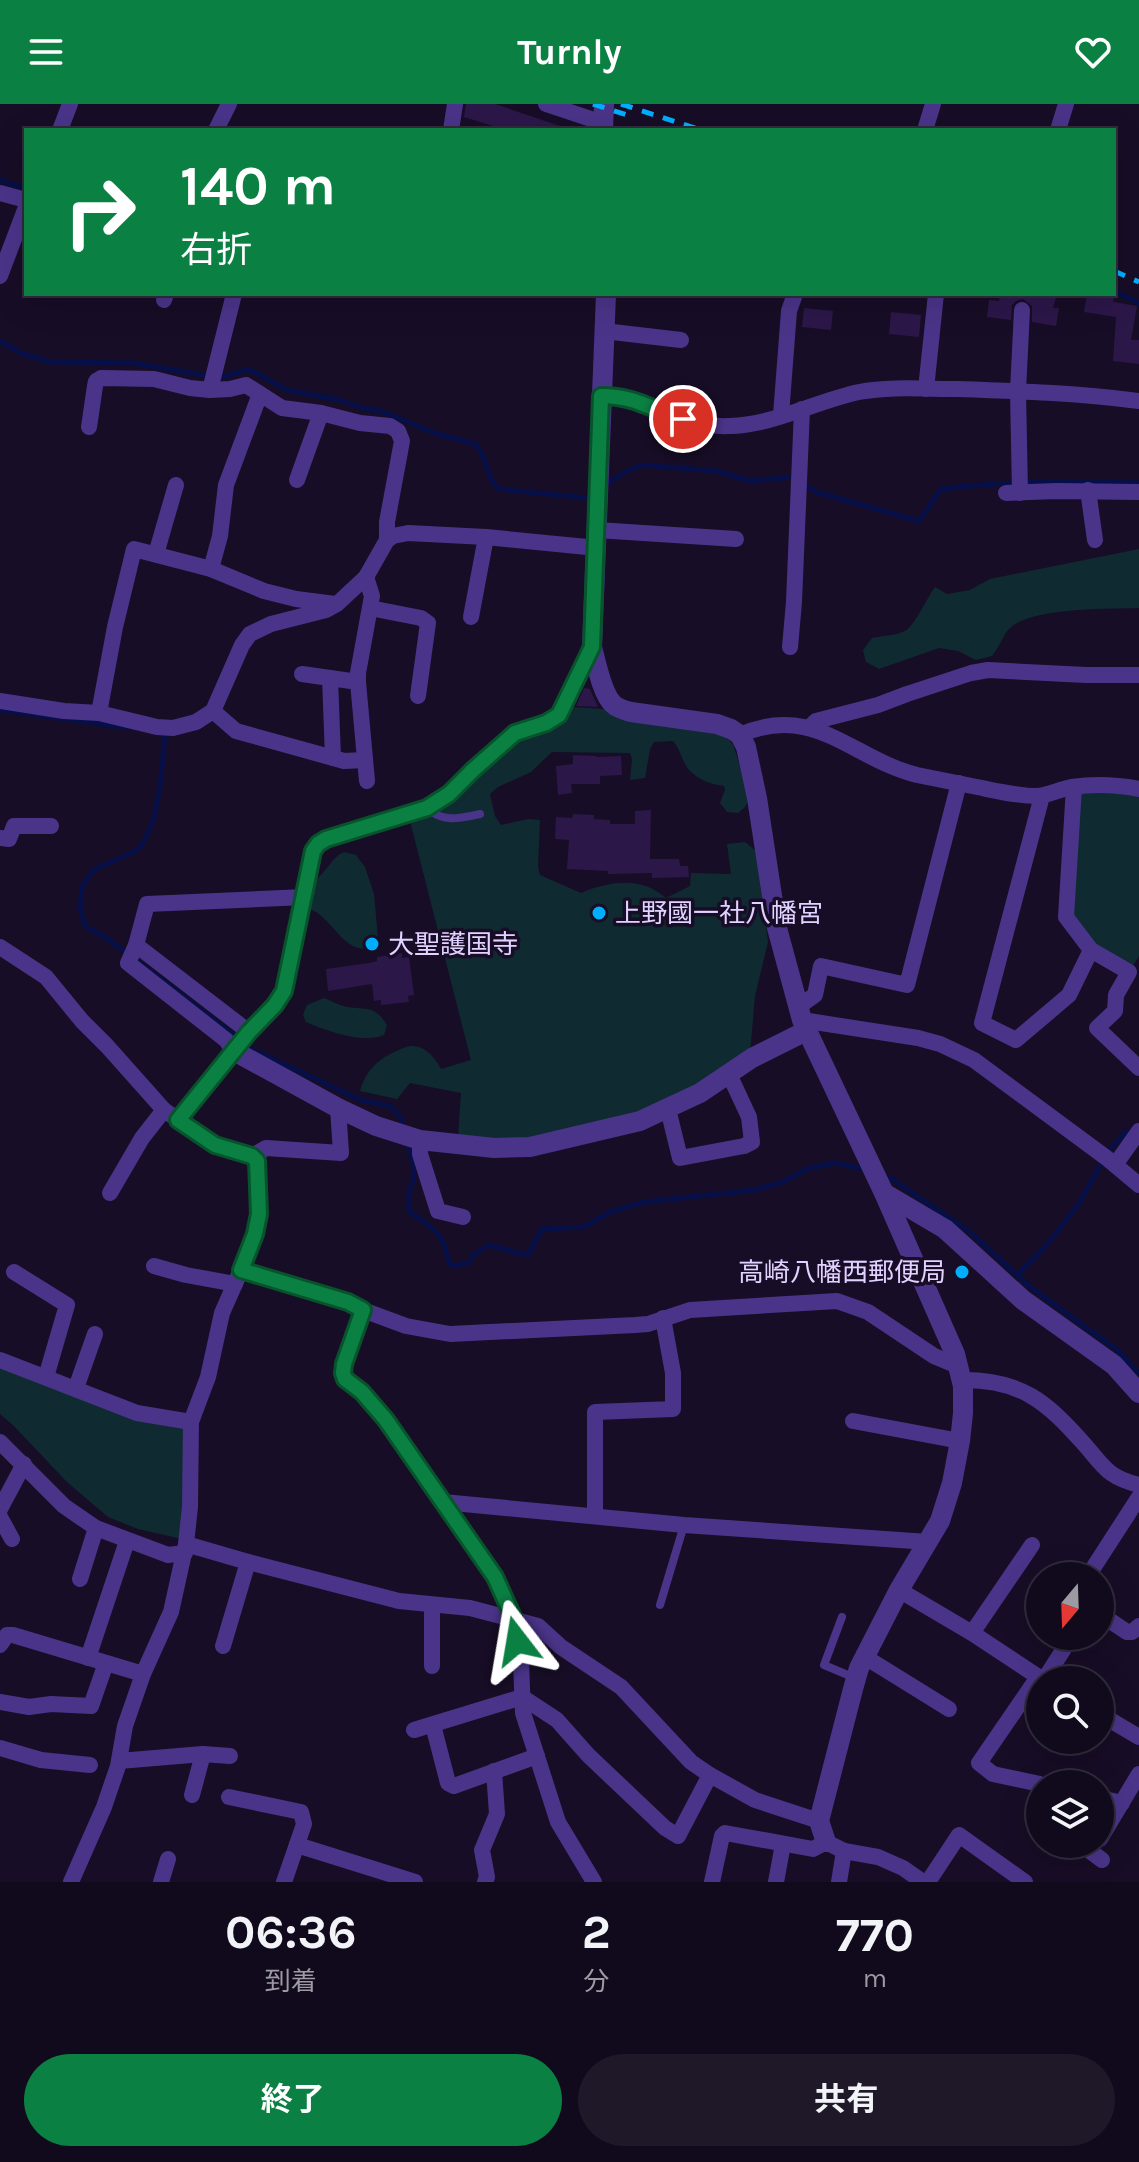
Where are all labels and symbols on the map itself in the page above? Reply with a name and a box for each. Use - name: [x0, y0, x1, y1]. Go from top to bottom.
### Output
- pin: [649, 385, 717, 453]
- place label: 上野國一社八幡宮: [615, 898, 823, 929]
- marker: 上野國一社八幡宮: [590, 904, 608, 922]
- place label: 大聖護国寺: [388, 929, 518, 960]
- marker: 大聖護国寺: [363, 935, 381, 953]
- place label: 高崎八幡西郵便局: [738, 1257, 946, 1288]
- marker: 高崎八幡西郵便局: [953, 1263, 971, 1281]
- north arrow: [1026, 1562, 1114, 1650]
- position arrow: [475, 1599, 559, 1683]

